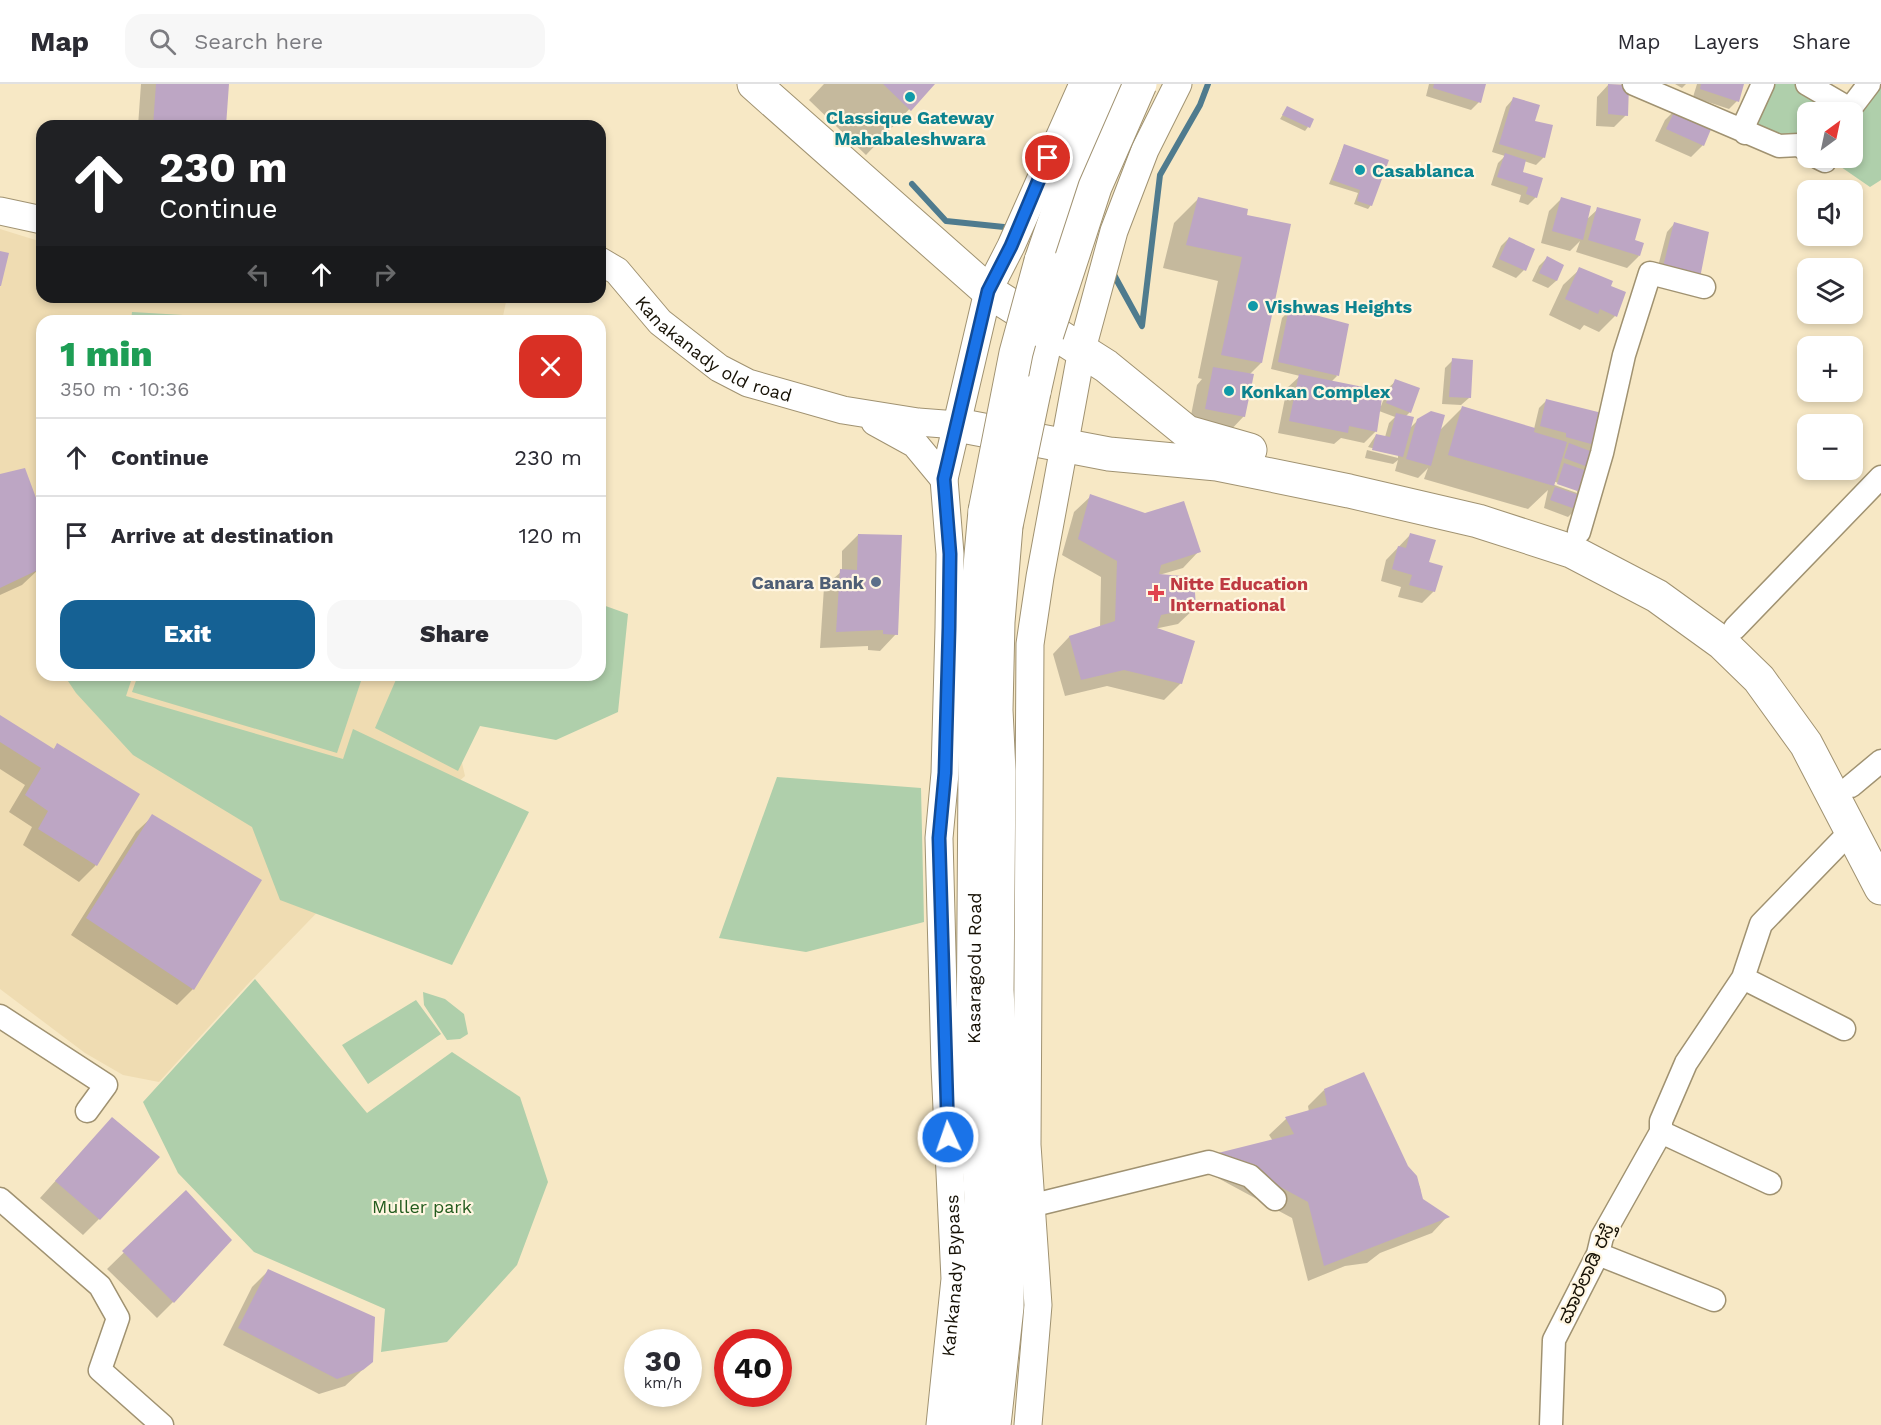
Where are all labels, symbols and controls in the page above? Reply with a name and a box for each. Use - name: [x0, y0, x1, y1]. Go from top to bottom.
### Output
- search box: [125, 14, 545, 68]
- text: Map: [30, 25, 89, 58]
- icon: search: [146, 25, 179, 58]
- text: Search here: [194, 29, 323, 54]
- text: Map: [1617, 29, 1660, 54]
- text: Layers: [1693, 29, 1759, 54]
- text: Share: [1792, 29, 1851, 54]
- marker: Classique Gateway Mahabaleshwara: [903, 90, 917, 104]
- north arrow: [1797, 102, 1863, 168]
- map controls: [1797, 102, 1863, 480]
- place label: Classique Gateway Mahabaleshwara: [826, 107, 995, 149]
- pin: [1022, 132, 1073, 183]
- icon: arrive: [1031, 141, 1064, 174]
- text: 230 m: [159, 143, 288, 192]
- icon: ahead: [60, 144, 138, 222]
- place label: Casablanca: [1372, 160, 1475, 181]
- marker: Casablanca: [1353, 163, 1367, 177]
- button: sound: [1797, 180, 1863, 246]
- text: Continue: [159, 193, 278, 225]
- icon: left: [242, 258, 275, 291]
- icon: ahead: [305, 258, 338, 291]
- icon: right: [368, 258, 401, 291]
- button: layers: [1797, 258, 1863, 324]
- street label: Kanakanady old road: [632, 291, 794, 405]
- place label: Vishwas Heights: [1265, 296, 1412, 317]
- marker: Vishwas Heights: [1246, 299, 1260, 313]
- text: 1 min: [60, 333, 153, 375]
- button: close: [519, 335, 582, 398]
- button: +: [1797, 336, 1863, 402]
- text: 350 m · 10:36: [60, 377, 189, 401]
- place label: Konkan Complex: [1241, 381, 1391, 402]
- marker: Konkan Complex: [1222, 384, 1236, 398]
- button: −: [1797, 414, 1863, 480]
- icon: ahead: [60, 441, 93, 474]
- text: Continue: [111, 445, 209, 470]
- text: 230 m: [514, 445, 582, 470]
- icon: arrive: [60, 519, 93, 552]
- text: Arrive at destination: [111, 523, 334, 548]
- text: 120 m: [518, 523, 582, 548]
- place label: Canara Bank: [752, 572, 865, 593]
- place label: Nitte Education International: [1170, 573, 1308, 615]
- marker: Canara Bank: [869, 575, 883, 589]
- marker: Nitte Education International: [1147, 584, 1165, 602]
- button: Exit: [60, 600, 315, 669]
- button: Share: [327, 600, 582, 669]
- street label: Kasaragodu Road: [963, 892, 985, 1044]
- position arrow: [916, 1105, 980, 1169]
- street label: Kankanady Bypass: [937, 1194, 966, 1358]
- park label: Muller park: [372, 1196, 472, 1217]
- street label: ಮಾರಲಾಡಿ ರಸ್ತೆ: [1554, 1219, 1621, 1327]
- speed limit sign: 40: [714, 1329, 792, 1407]
- text: 30: [644, 1343, 682, 1378]
- text: km/h: [644, 1374, 682, 1392]

